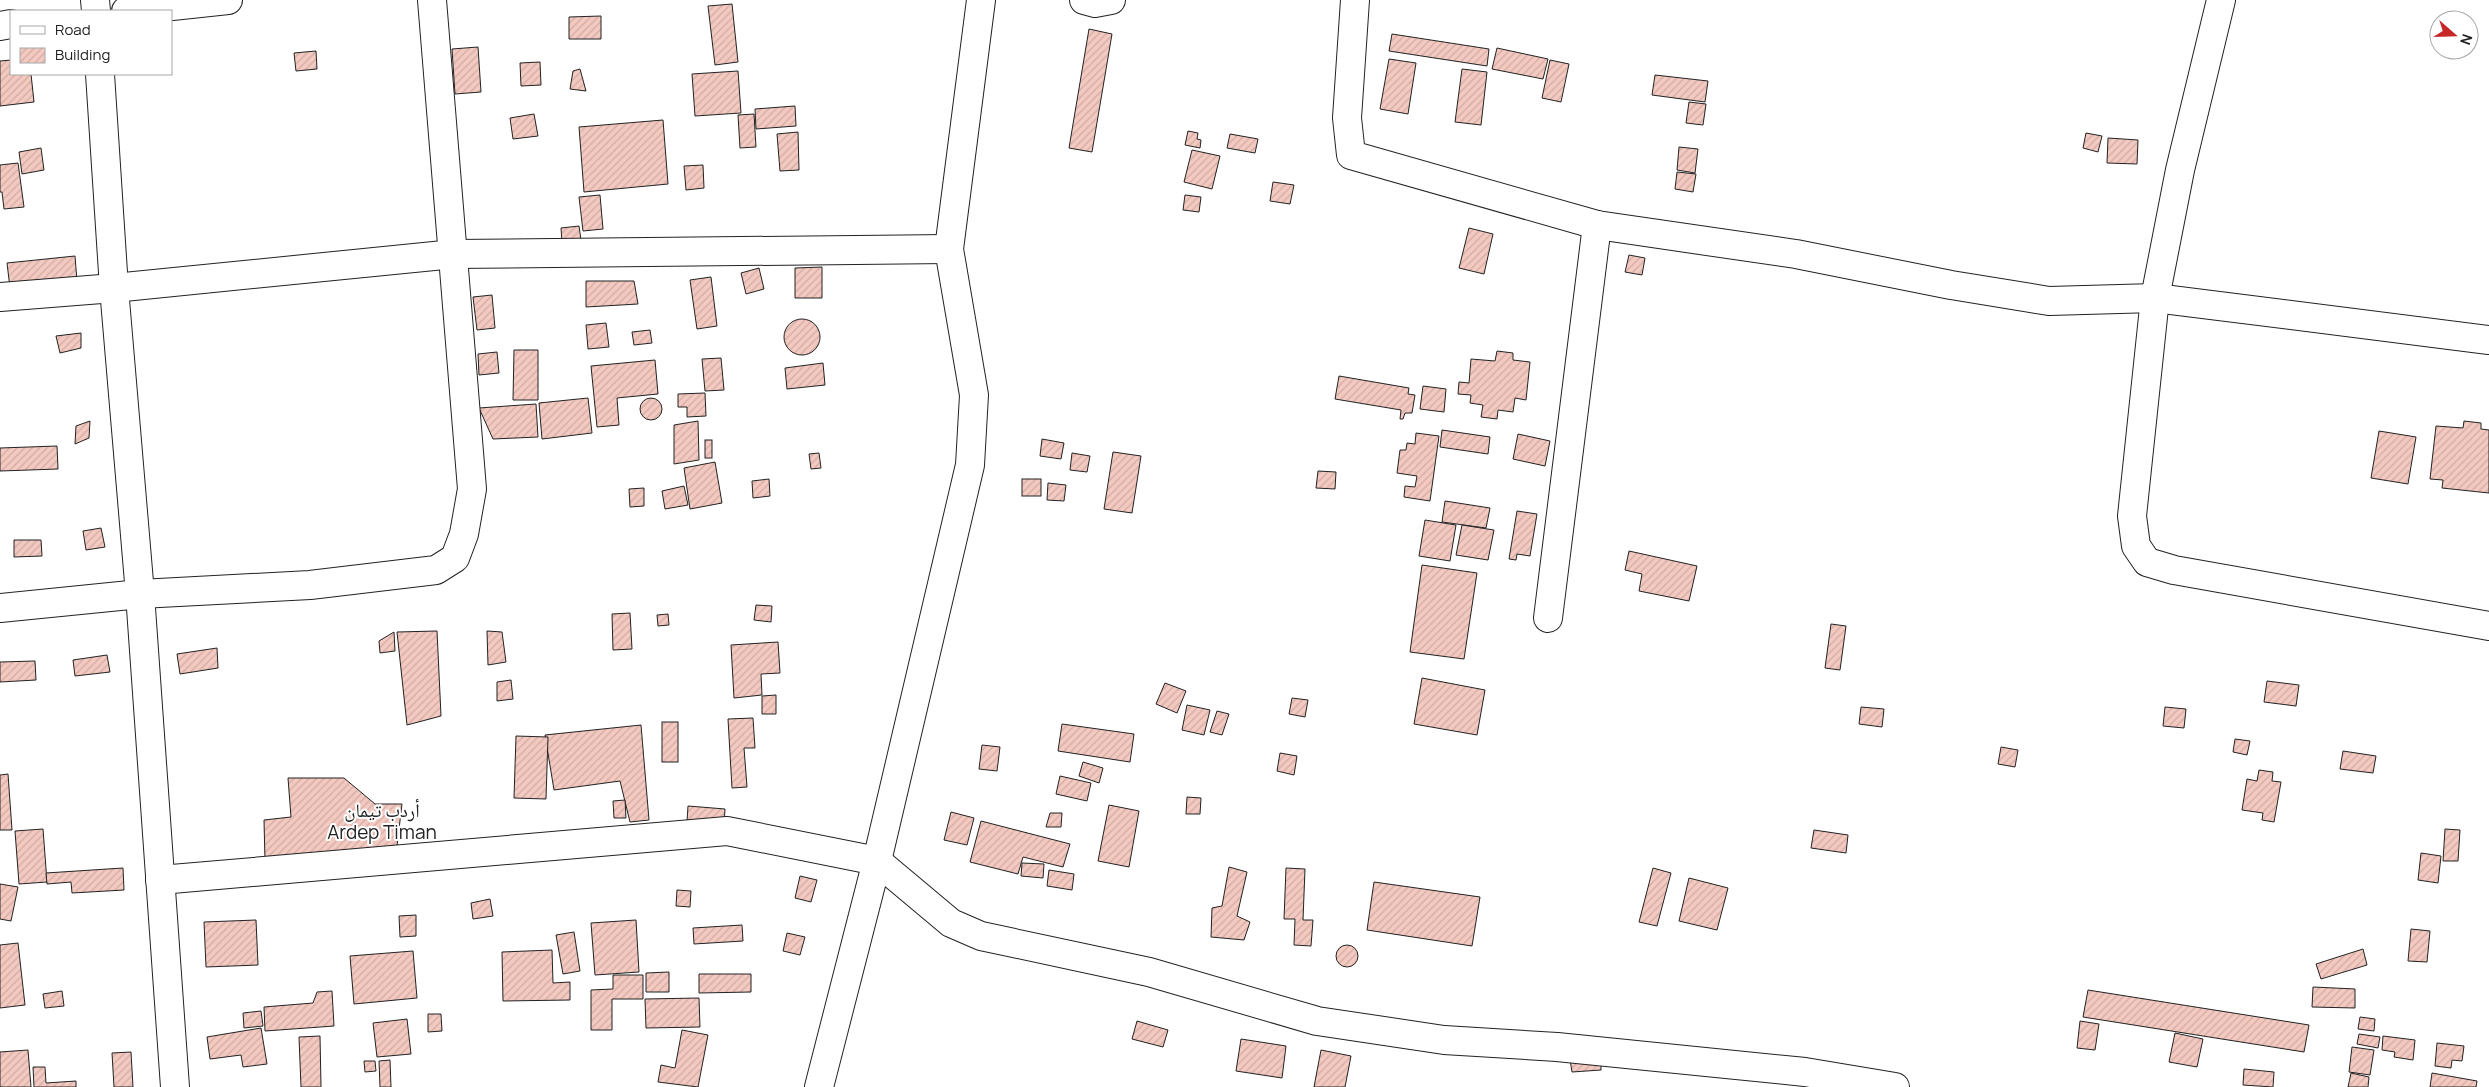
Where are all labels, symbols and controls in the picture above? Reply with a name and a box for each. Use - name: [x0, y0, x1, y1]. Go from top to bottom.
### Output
- legend: [10, 10, 172, 75]
- north arrow: [2429, 10, 2479, 60]
- text: Road: [55, 19, 91, 40]
- text: N: [2456, 32, 2477, 48]
- text: Building: [55, 44, 110, 65]
- district label: أردب تيمان Ardep Timan: [327, 797, 437, 845]

